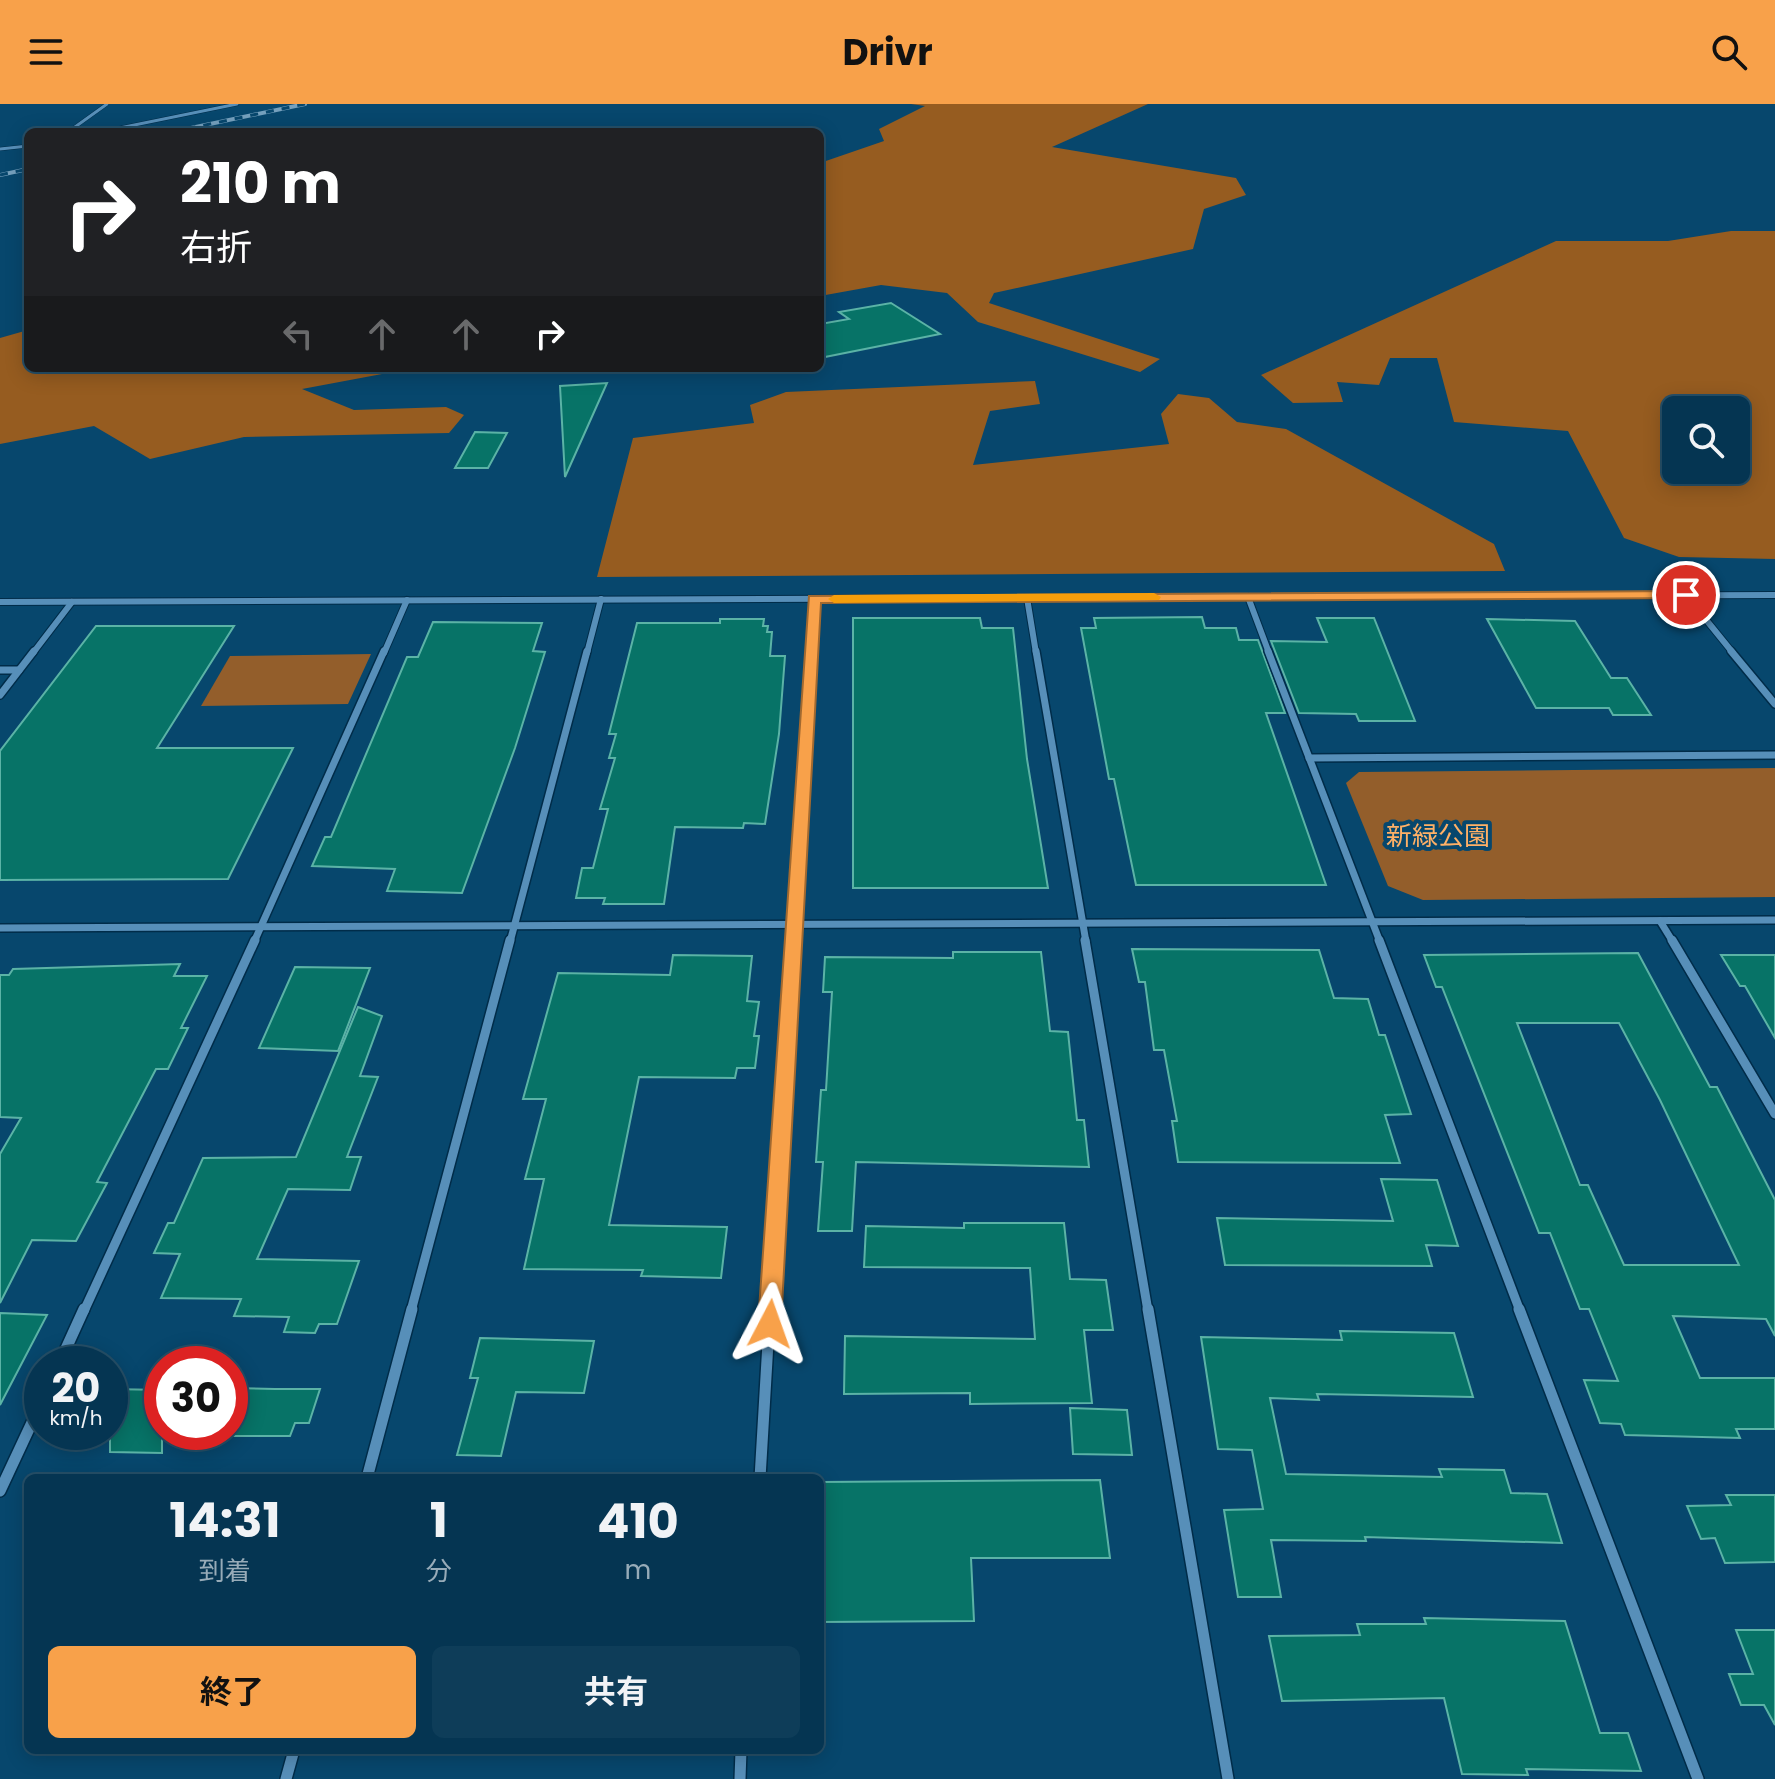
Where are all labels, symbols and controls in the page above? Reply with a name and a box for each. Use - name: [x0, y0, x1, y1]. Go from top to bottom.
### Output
- text: Drivr: [842, 27, 933, 78]
- icon: menu: [24, 30, 68, 74]
- icon: search: [1707, 30, 1751, 74]
- text: 210 m: [180, 144, 341, 223]
- icon: right: [48, 160, 152, 264]
- text: 右折: [180, 222, 252, 273]
- icon: left: [276, 312, 320, 356]
- icon: ahead: [360, 312, 404, 356]
- icon: ahead: [444, 312, 488, 356]
- icon: right: [528, 312, 572, 356]
- map controls: [1662, 396, 1750, 484]
- button: search: [1662, 396, 1750, 484]
- pin: [1652, 561, 1720, 629]
- icon: arrive: [1664, 573, 1708, 617]
- park label: 新緑公園: [1386, 818, 1490, 854]
- position arrow: [728, 1282, 812, 1366]
- speed limit sign: 30: [144, 1346, 248, 1450]
- text: 20: [52, 1360, 100, 1416]
- text: km/h: [49, 1404, 103, 1432]
- text: 14:31: [169, 1487, 280, 1554]
- text: 1: [430, 1487, 448, 1554]
- text: 410: [597, 1488, 679, 1555]
- text: m: [624, 1552, 651, 1588]
- text: 到着: [199, 1553, 251, 1589]
- text: 分: [426, 1553, 452, 1589]
- button: 終了: [48, 1646, 416, 1738]
- button: 共有: [432, 1646, 800, 1738]

